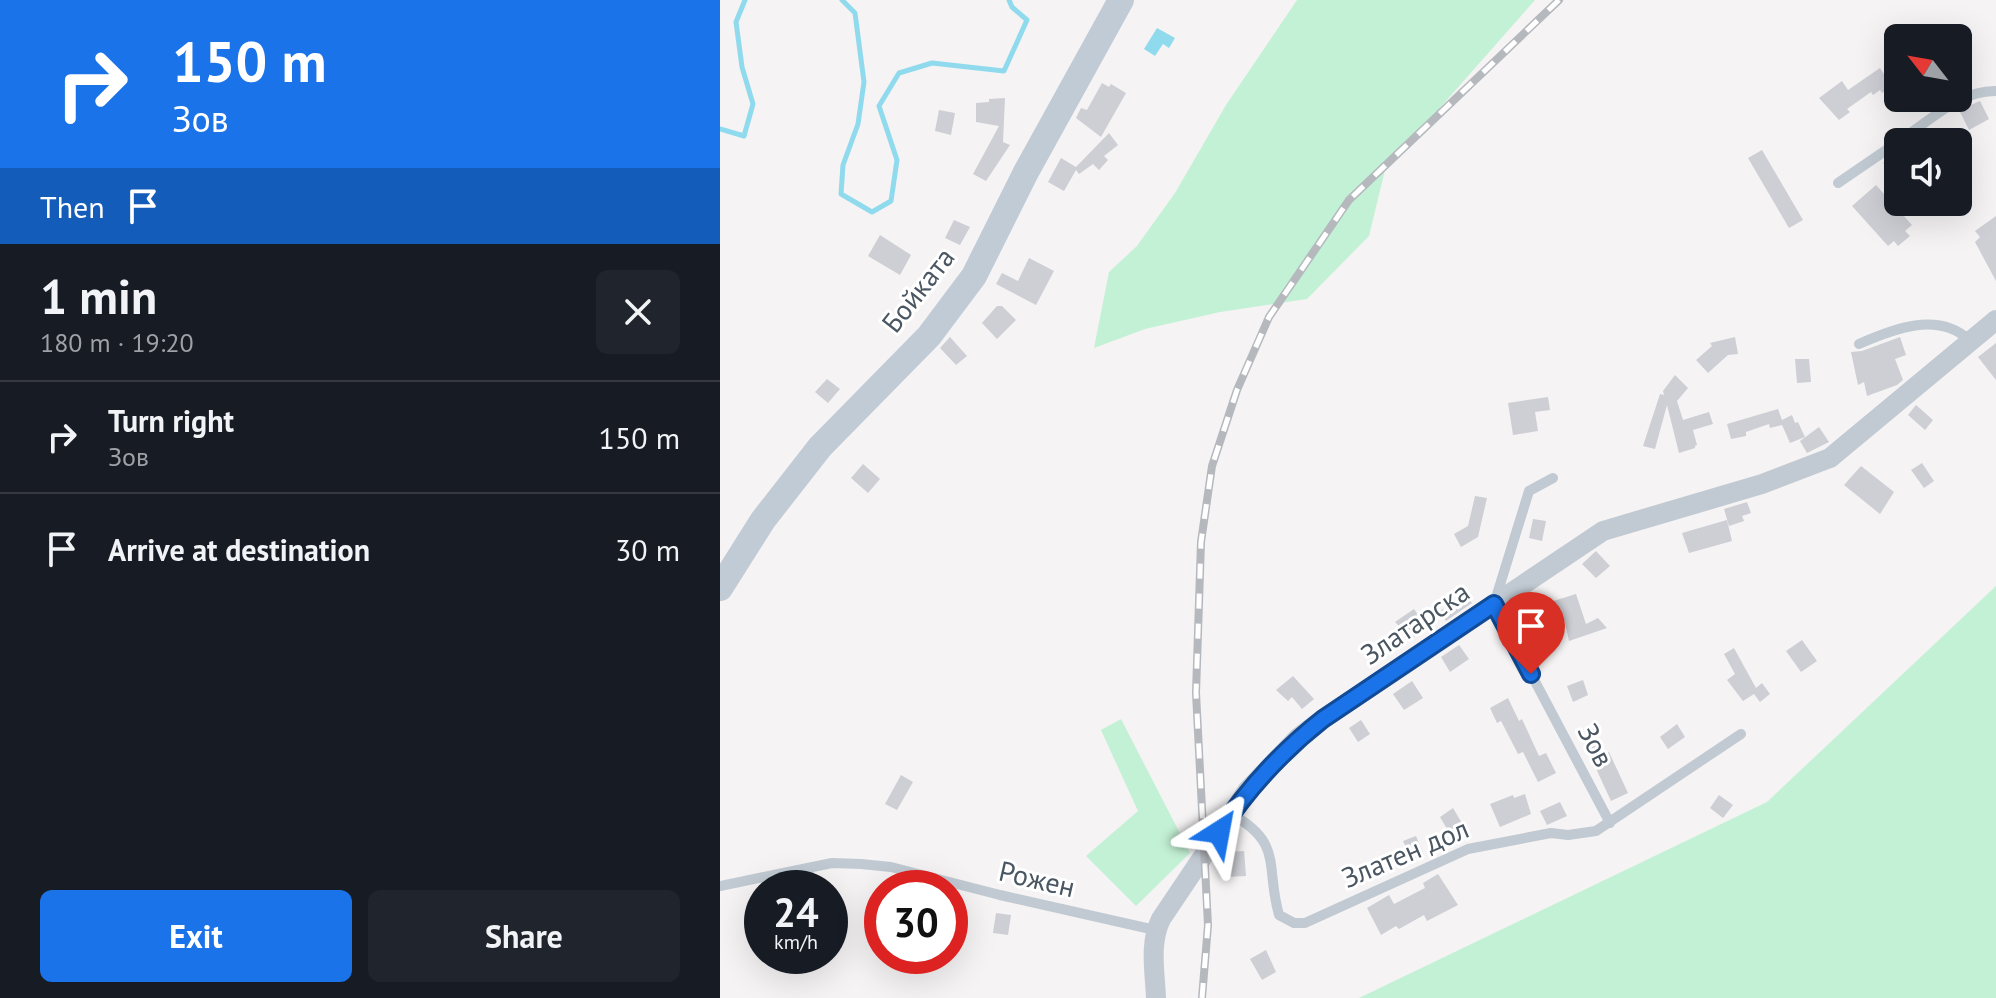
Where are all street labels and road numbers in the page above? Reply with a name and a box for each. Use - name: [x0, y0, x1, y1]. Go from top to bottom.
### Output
- street label: Бойката: [873, 240, 962, 340]
- street label: Златарска: [1353, 573, 1476, 672]
- street label: Зов: [1570, 717, 1623, 773]
- street label: Златен дол: [1336, 809, 1474, 896]
- street label: Рожен: [995, 852, 1079, 905]

